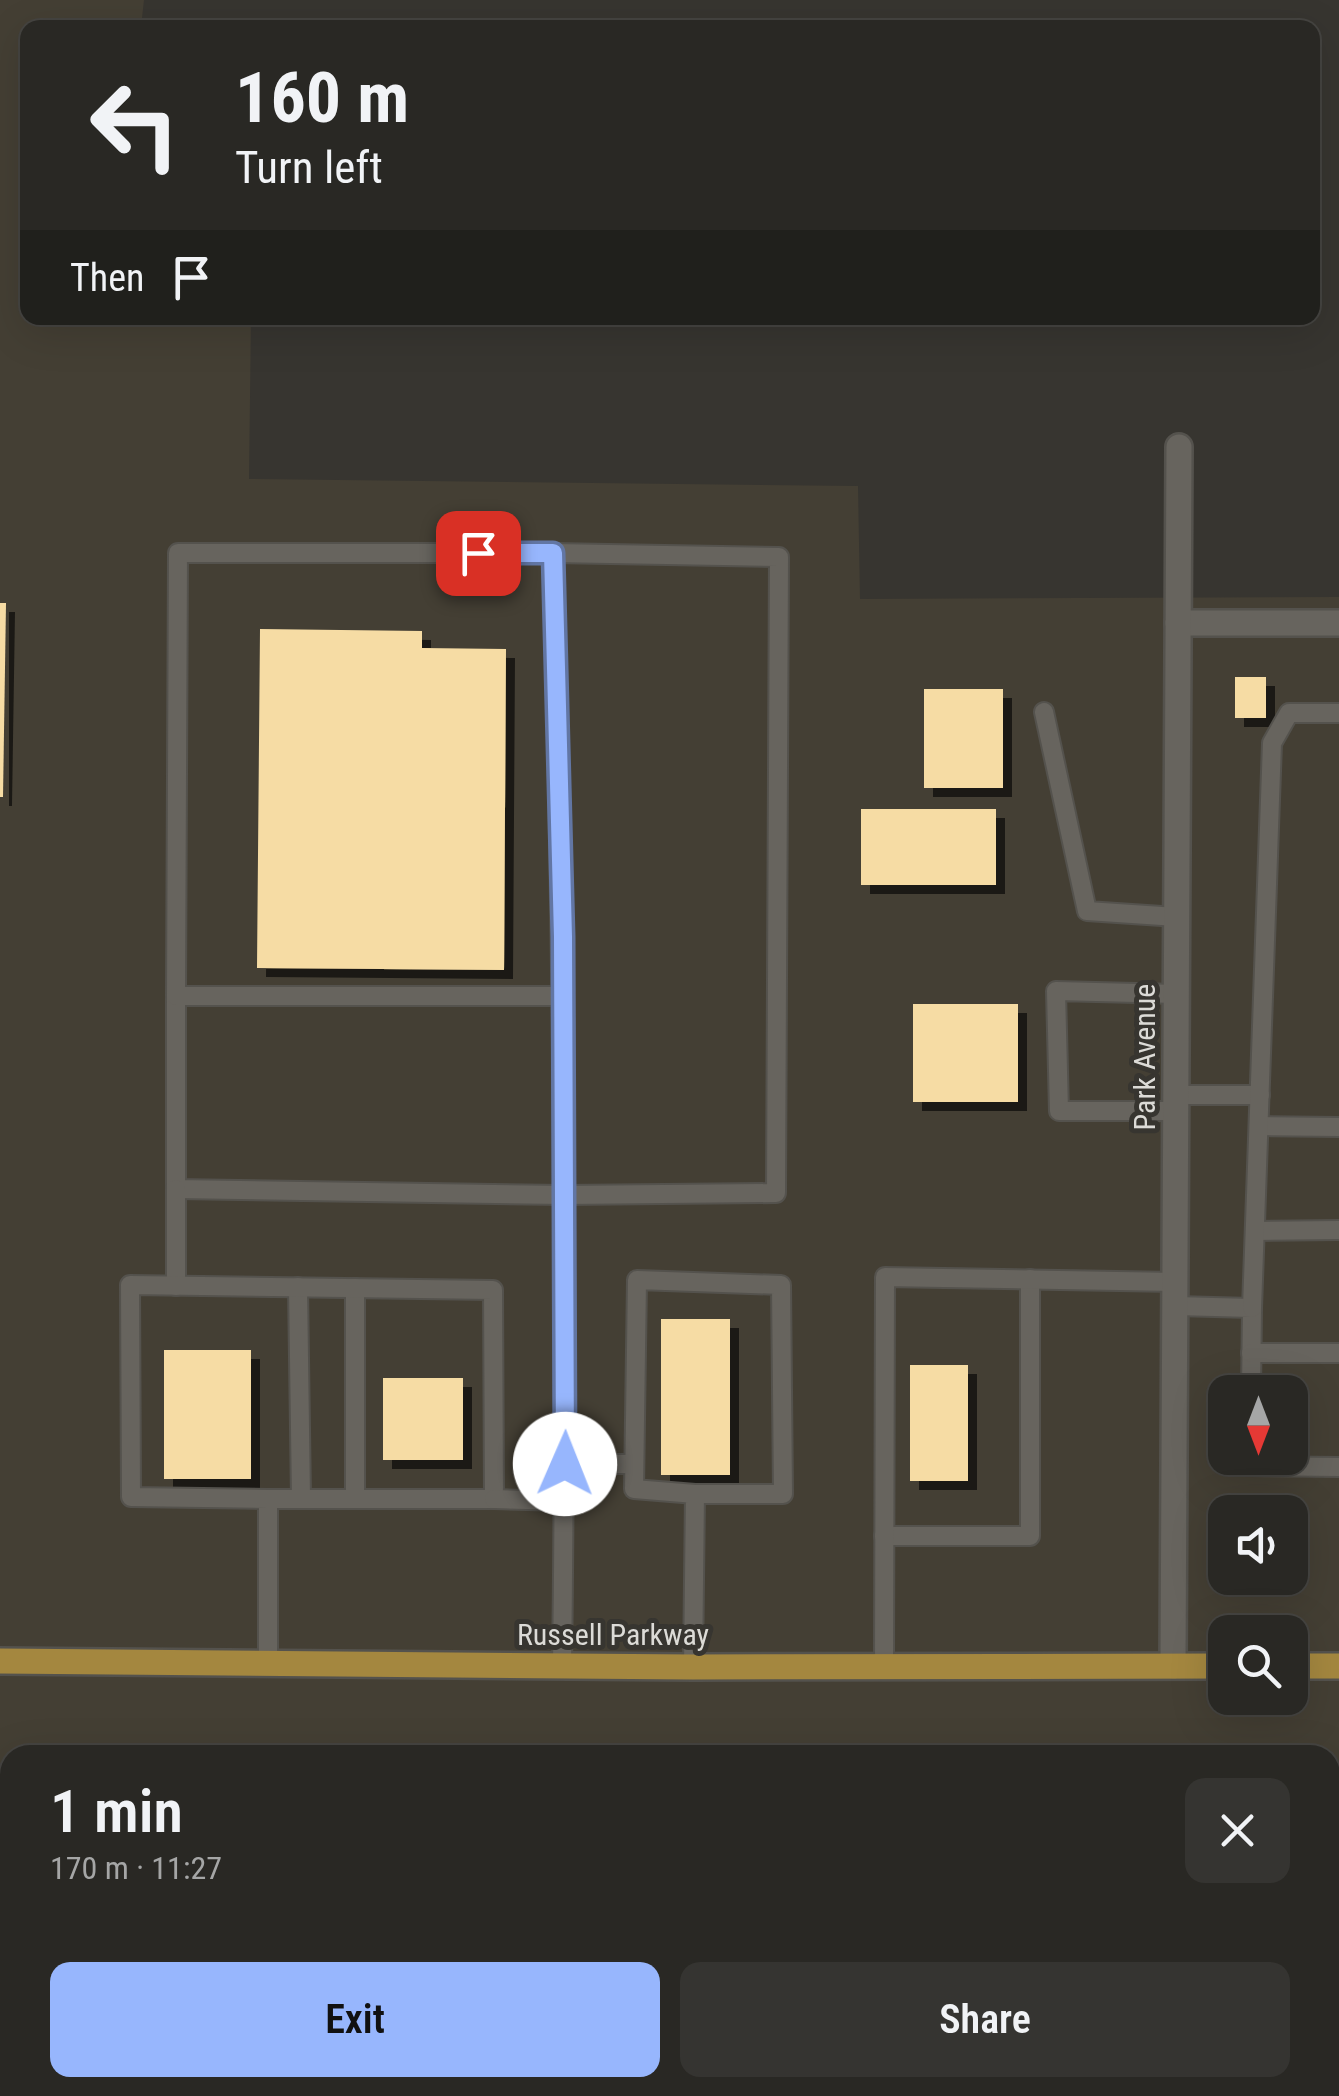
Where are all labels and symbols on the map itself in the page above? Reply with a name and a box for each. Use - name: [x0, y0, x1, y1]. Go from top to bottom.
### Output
- pin: [436, 511, 521, 596]
- street label: Park Avenue: [1127, 984, 1162, 1130]
- north arrow: [1208, 1375, 1308, 1475]
- position arrow: [513, 1412, 617, 1516]
- street label: Russell Parkway: [517, 1617, 709, 1652]

